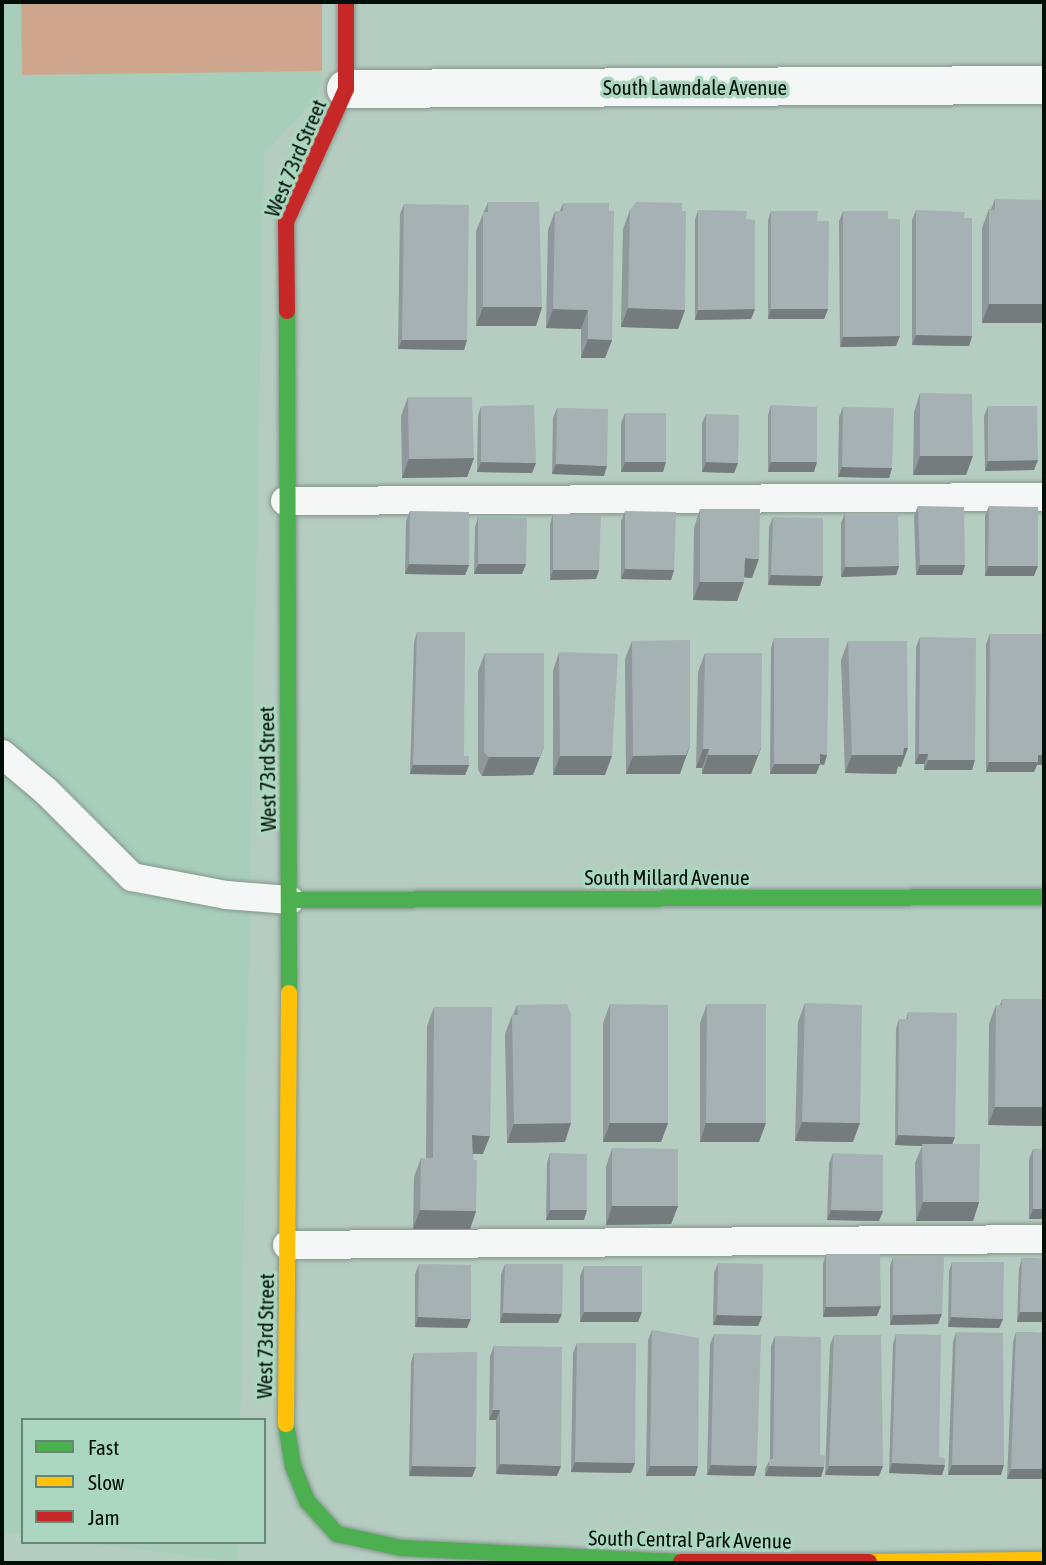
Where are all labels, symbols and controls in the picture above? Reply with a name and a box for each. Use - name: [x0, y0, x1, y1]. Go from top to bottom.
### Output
- street label: South Lawndale Avenue: [603, 74, 787, 100]
- street label: West 73rd Street: [259, 95, 331, 221]
- street label: West 73rd Street: [253, 706, 281, 832]
- street label: South Millard Avenue: [585, 864, 749, 890]
- street label: West 73rd Street: [251, 1273, 279, 1399]
- legend: [21, 1418, 266, 1544]
- text: Fast: [88, 1435, 119, 1459]
- text: Slow: [88, 1470, 124, 1494]
- text: Jam: [88, 1505, 120, 1529]
- street label: South Central Park Avenue: [588, 1525, 792, 1553]

